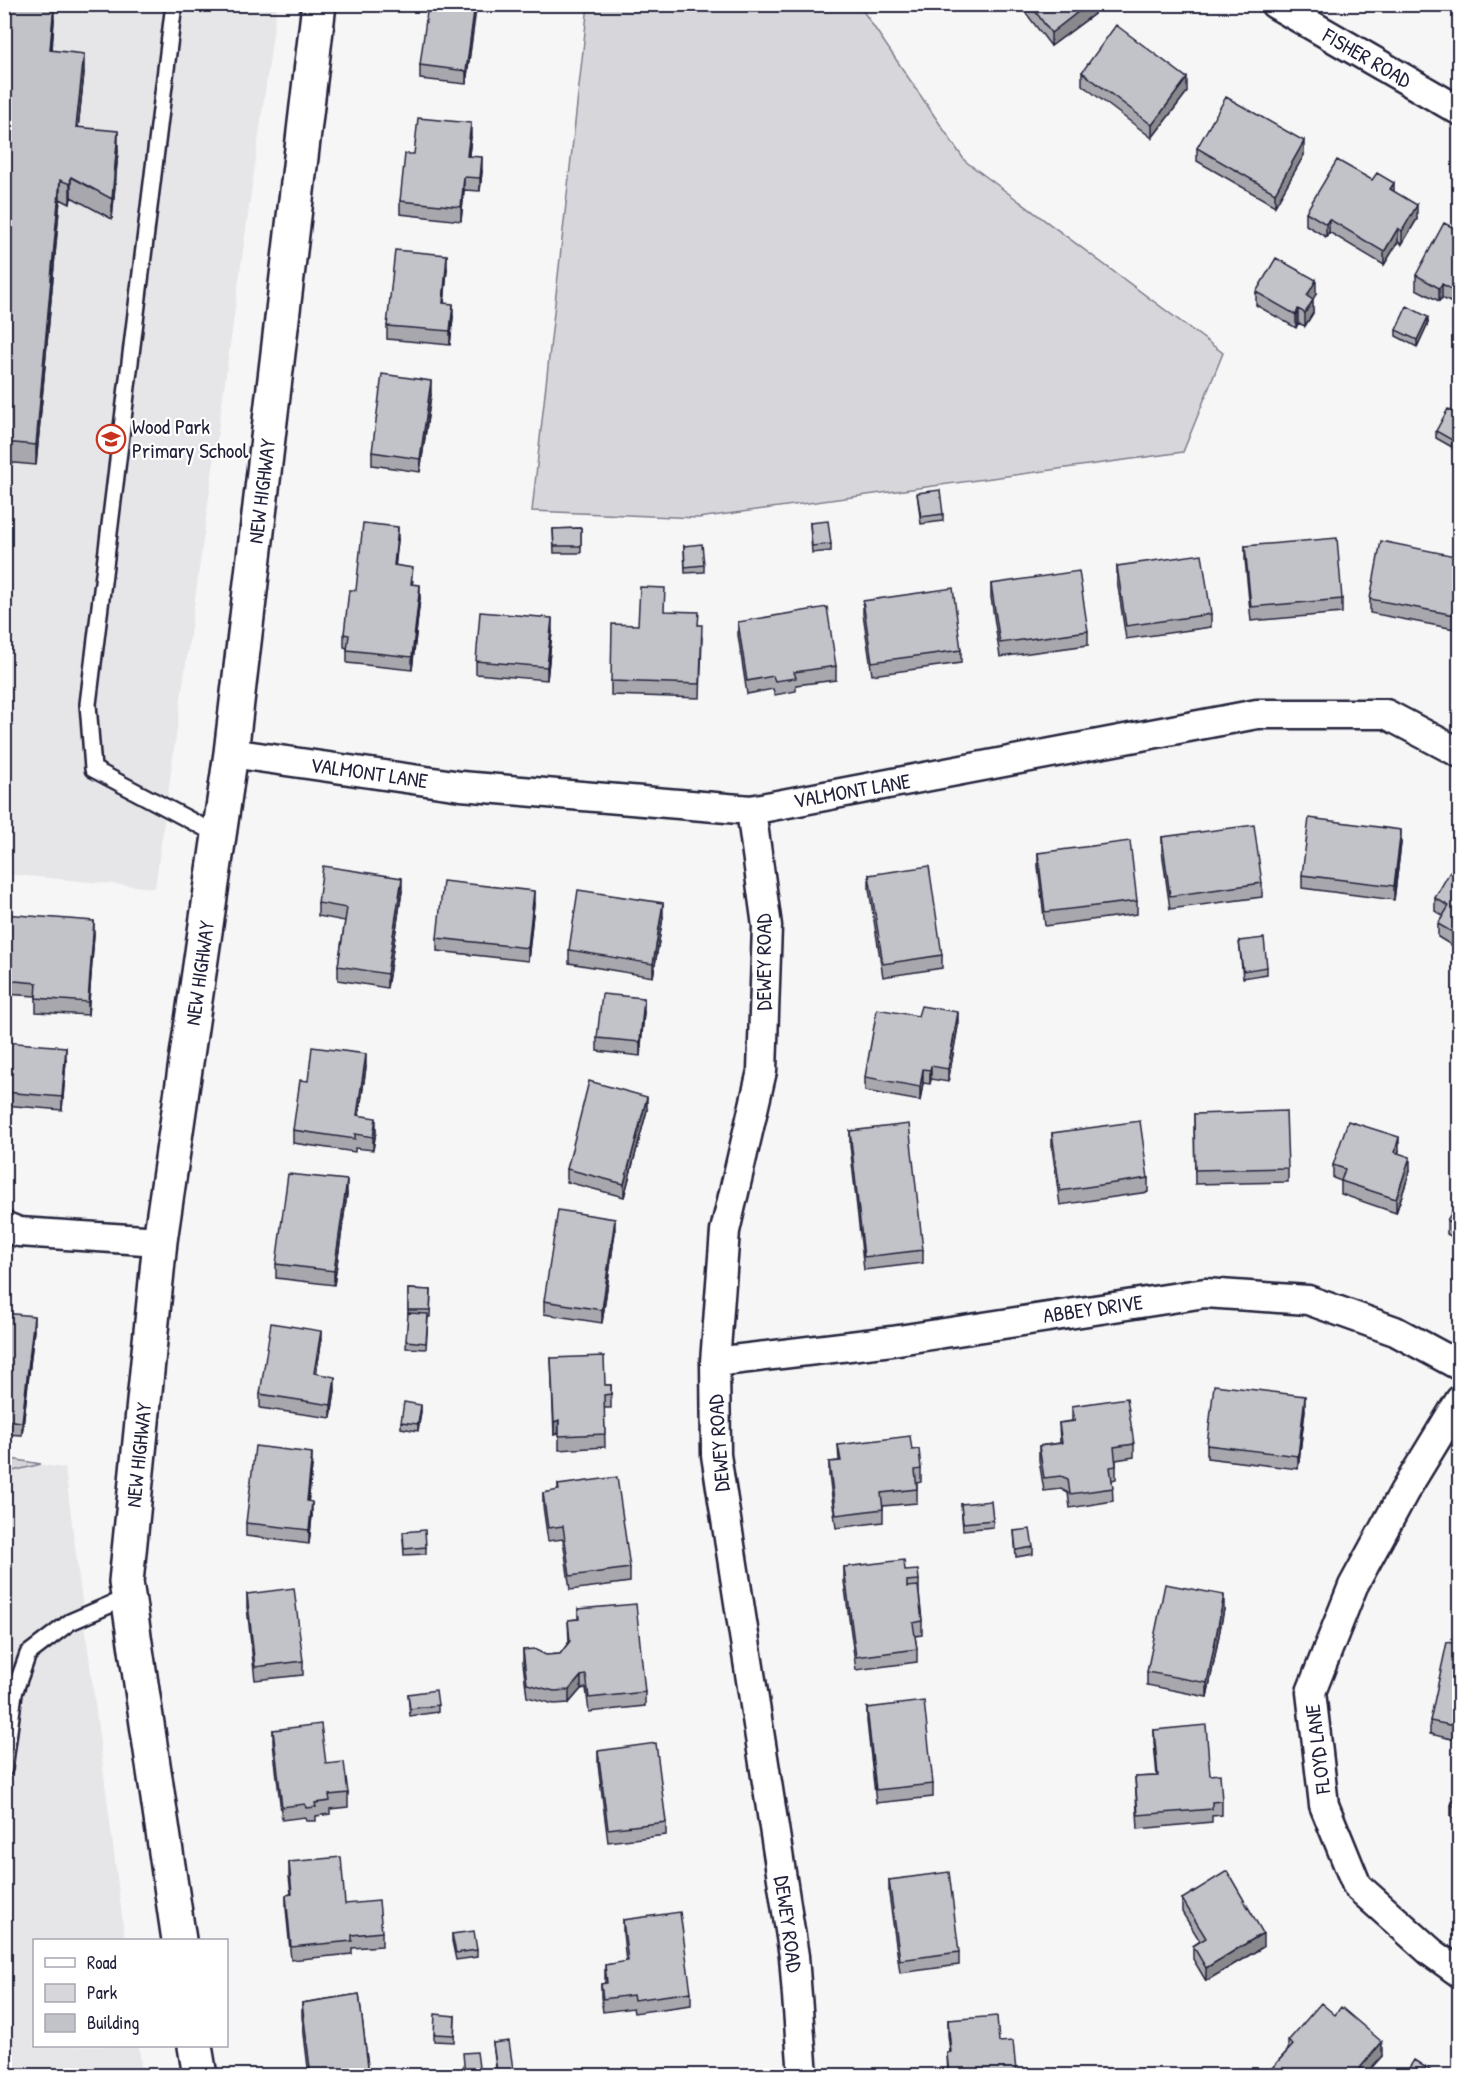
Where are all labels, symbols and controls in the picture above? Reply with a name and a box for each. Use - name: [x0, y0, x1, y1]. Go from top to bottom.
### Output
- street label: FISHER ROAD: [1317, 20, 1417, 94]
- place label: Wood Park Primary School: [132, 412, 249, 465]
- school or university icon: Wood Park Primary School: [95, 423, 127, 455]
- street label: NEW HIGHWAY: [241, 436, 282, 545]
- street label: VALMONT LANE: [308, 750, 430, 795]
- street label: VALMONT LANE: [791, 766, 913, 815]
- street label: DEWEY ROAD: [749, 913, 778, 1011]
- street label: NEW HIGHWAY: [178, 918, 221, 1027]
- street label: ABBEY DRIVE: [1041, 1287, 1145, 1330]
- street label: DEWEY ROAD: [701, 1394, 736, 1492]
- street label: NEW HIGHWAY: [119, 1400, 159, 1509]
- street label: FLOYD LANE: [1298, 1703, 1337, 1796]
- street label: DEWEY ROAD: [767, 1874, 810, 1974]
- legend: [33, 1939, 228, 2047]
- text: Road: [87, 1950, 117, 1975]
- text: Park: [87, 1980, 118, 2005]
- text: Building: [87, 2010, 139, 2035]

